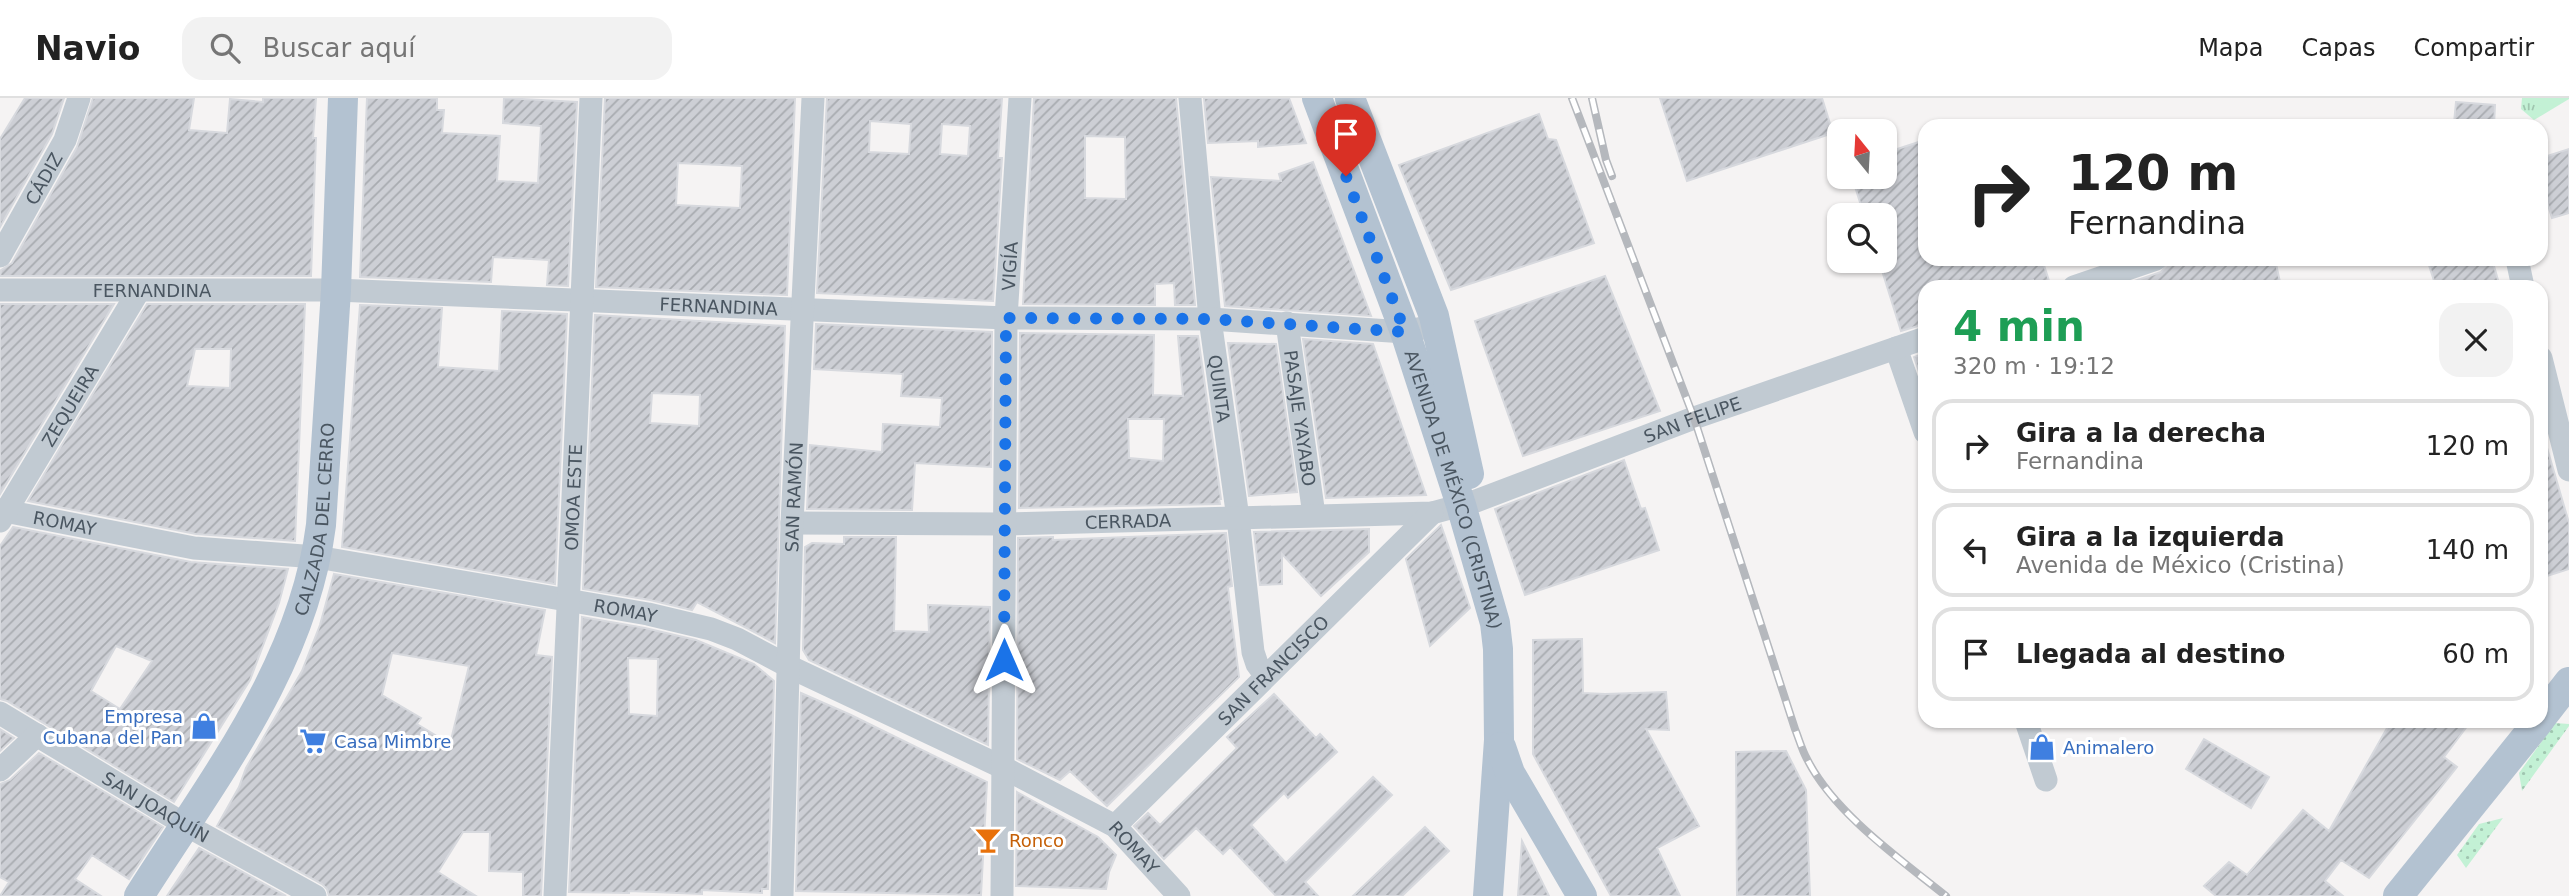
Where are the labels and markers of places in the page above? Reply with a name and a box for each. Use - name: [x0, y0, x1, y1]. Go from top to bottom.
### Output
- pin: [1316, 104, 1376, 176]
- place label: Empresa Cubana del Pan: [43, 706, 183, 748]
- shop icon: Empresa Cubana del Pan: [189, 711, 219, 741]
- supermarket icon: Casa Mimbre: [298, 726, 328, 756]
- place label: Casa Mimbre: [334, 731, 451, 752]
- shop icon: Animalero: [2027, 732, 2057, 762]
- place label: Animalero: [2063, 737, 2154, 758]
- bar icon: Ronco: [973, 825, 1003, 855]
- place label: Ronco: [1009, 830, 1064, 851]

